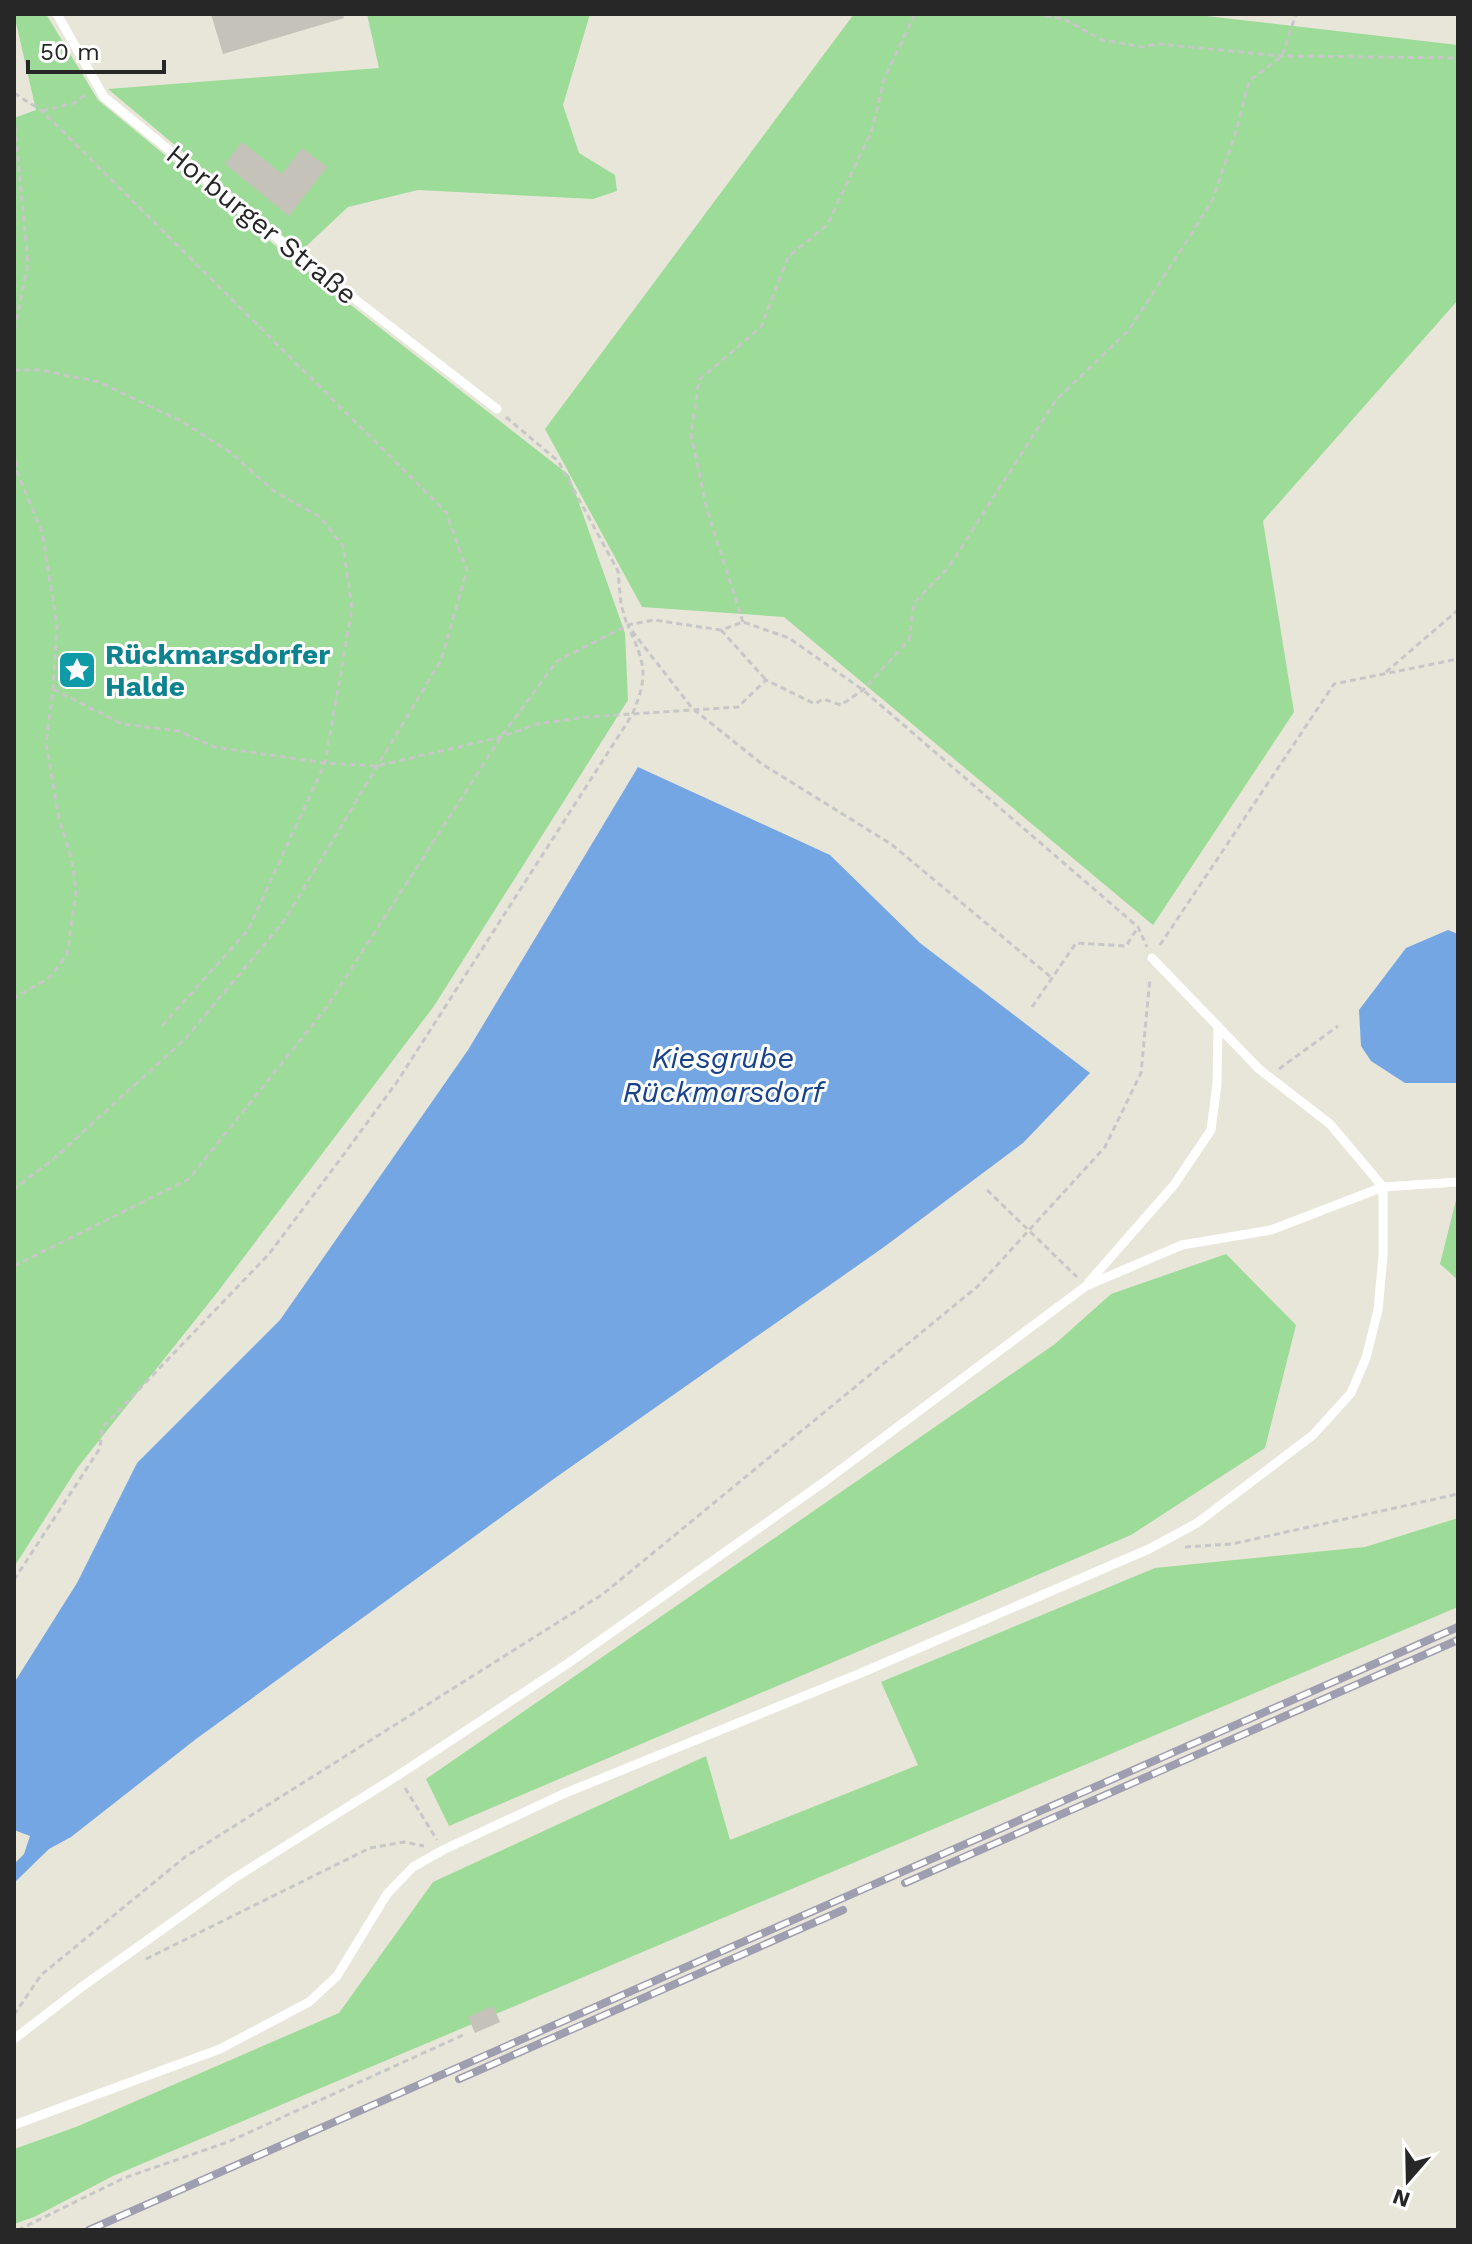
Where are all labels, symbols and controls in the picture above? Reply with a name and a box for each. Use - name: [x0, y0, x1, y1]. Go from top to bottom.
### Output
- scale bar: [28, 24, 164, 74]
- text: 50 m: [40, 38, 100, 66]
- street label: Horburger Straße: [160, 137, 364, 311]
- place label: Rückmarsdorfer Halde: [105, 638, 330, 703]
- place icon: Rückmarsdorfer Halde: [56, 649, 98, 691]
- water label: Kiesgrube Rückmarsdorf: [622, 1040, 827, 1109]
- north arrow: [1368, 2140, 1448, 2220]
- text: N: [1389, 2184, 1413, 2213]

